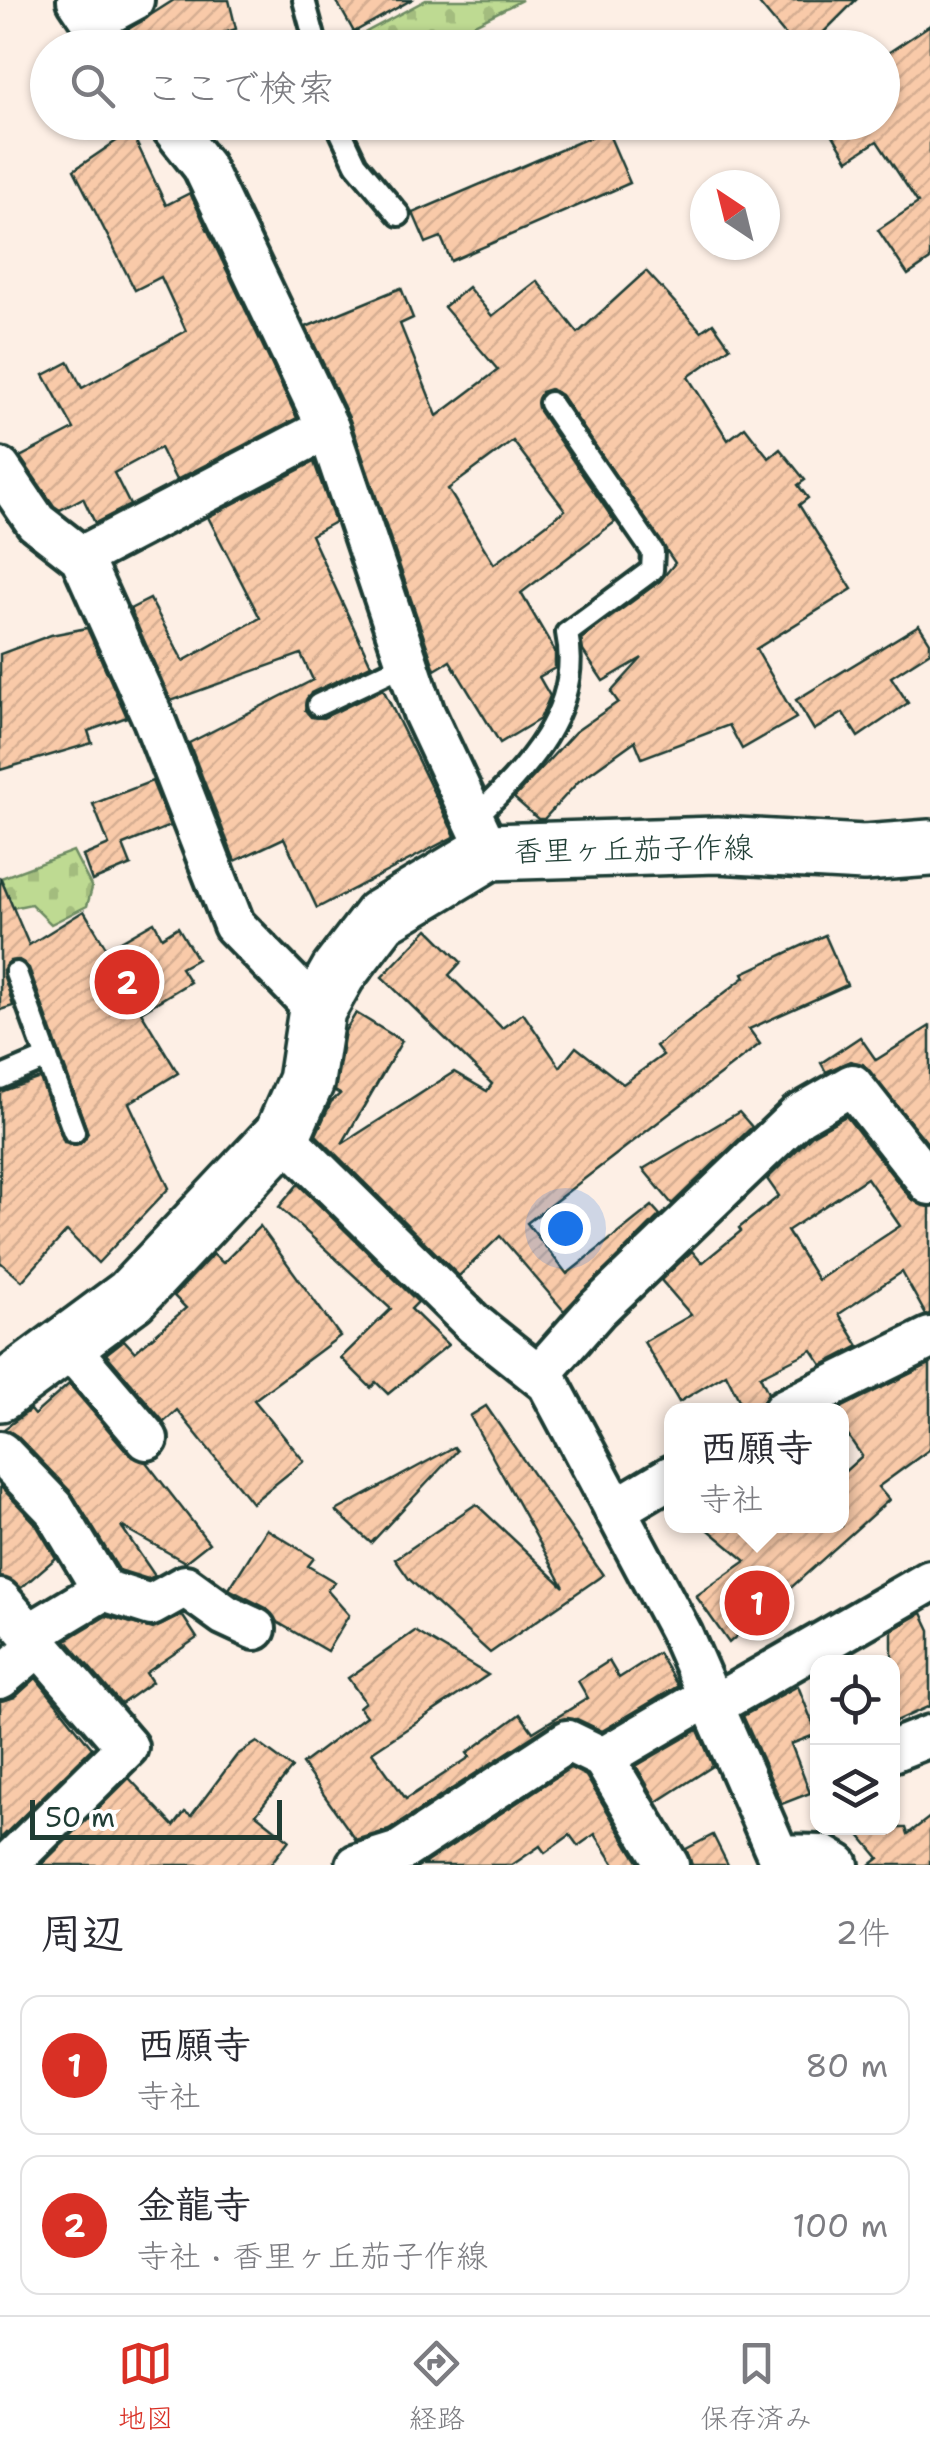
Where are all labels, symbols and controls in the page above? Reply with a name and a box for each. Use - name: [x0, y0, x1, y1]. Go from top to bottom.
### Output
- search box: [30, 30, 900, 140]
- icon: search: [65, 58, 120, 113]
- text: ここで検索: [145, 62, 335, 113]
- north arrow: [690, 170, 780, 260]
- street label: 香里ヶ丘茄子作線: [513, 826, 753, 872]
- pin: 2: [94, 944, 160, 1020]
- your location: [540, 1203, 591, 1254]
- popup: [664, 1403, 849, 1533]
- text: 西願寺: [699, 1422, 814, 1473]
- text: 寺社: [699, 1477, 764, 1520]
- pin: 1: [724, 1566, 790, 1640]
- map controls: [810, 1655, 900, 1835]
- button: locate: [810, 1655, 900, 1745]
- button: layers: [810, 1745, 900, 1835]
- scale bar: [30, 1795, 282, 1840]
- text: 50 m: [45, 1798, 115, 1836]
- text: 周辺: [40, 1905, 124, 1961]
- text: 2件: [836, 1911, 890, 1954]
- text: 西願寺: [137, 2019, 251, 2070]
- text: 1: [67, 2044, 82, 2087]
- text: 80 m: [805, 2044, 888, 2087]
- text: 寺社: [137, 2074, 201, 2117]
- text: 金龍寺: [137, 2179, 251, 2230]
- text: 2: [63, 2204, 86, 2247]
- text: 100 m: [792, 2204, 888, 2247]
- text: 寺社 · 香里ヶ丘茄子作線: [137, 2234, 488, 2277]
- tab: 地図: [118, 2336, 174, 2437]
- tab: 経路: [409, 2336, 465, 2437]
- tab: 保存済み: [700, 2336, 812, 2437]

